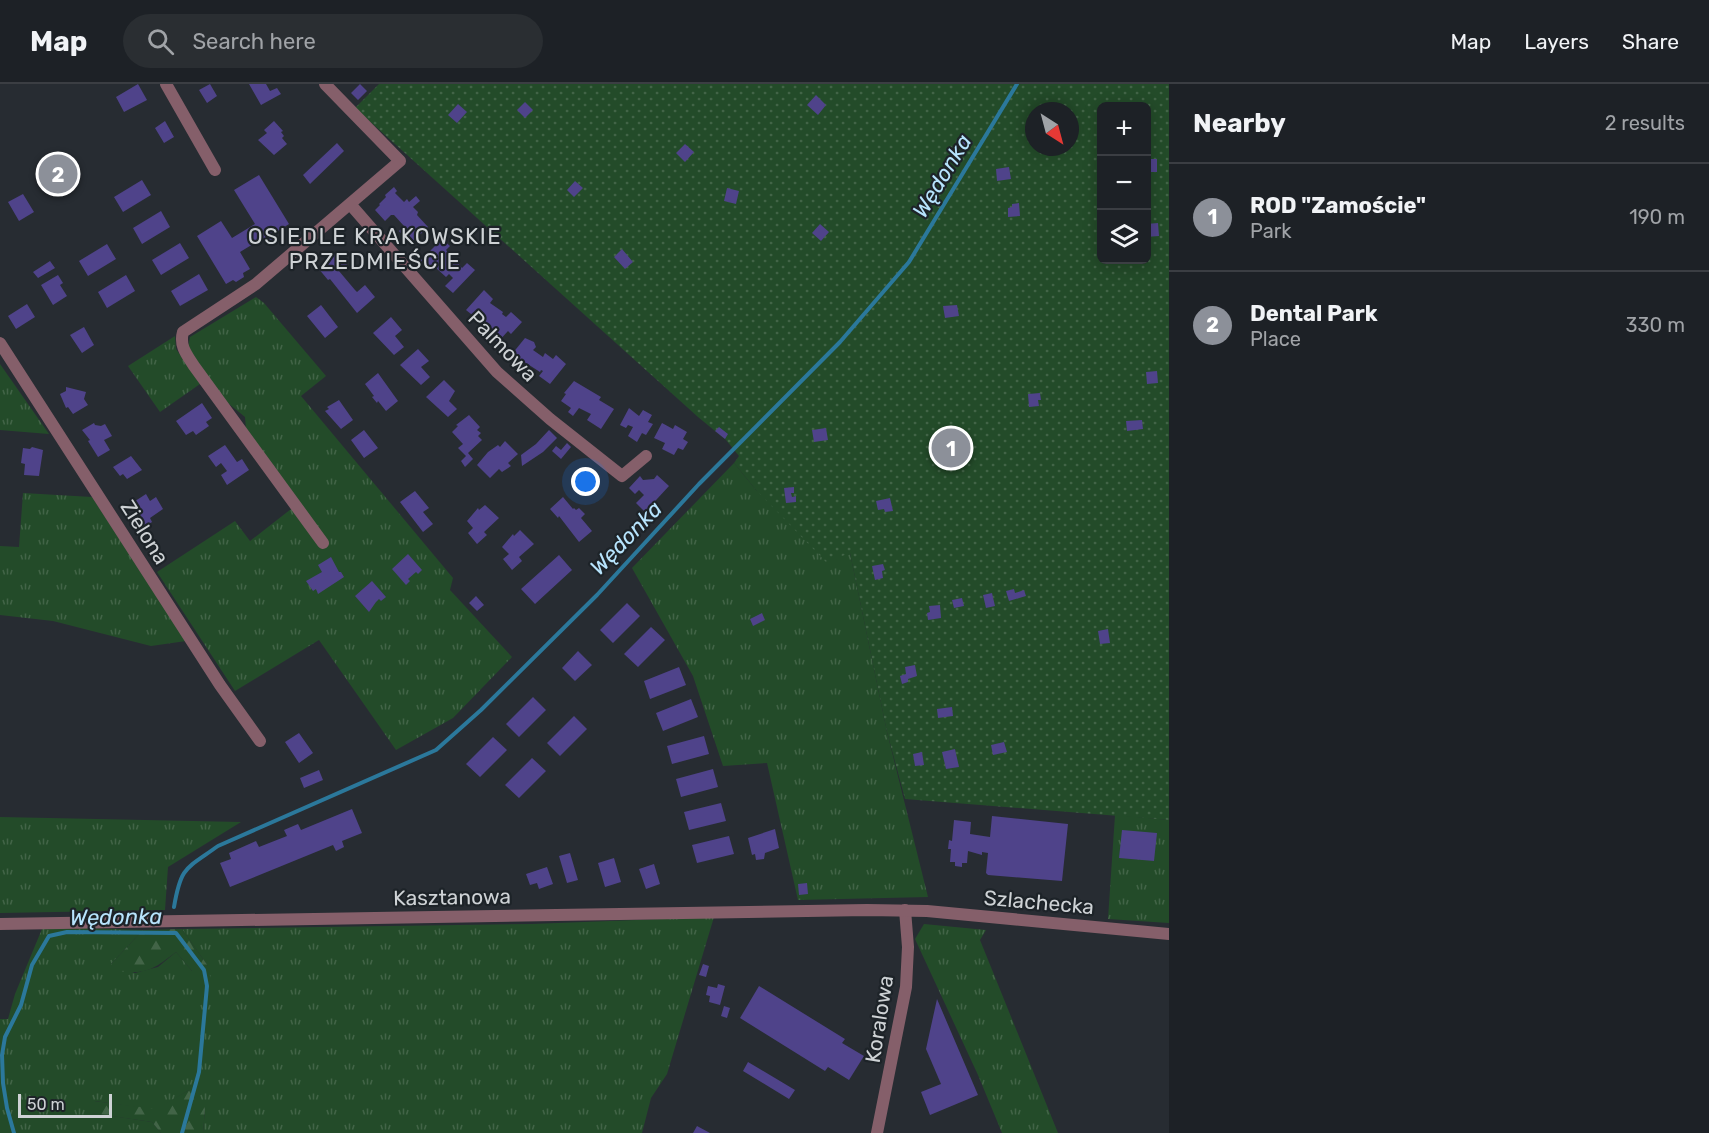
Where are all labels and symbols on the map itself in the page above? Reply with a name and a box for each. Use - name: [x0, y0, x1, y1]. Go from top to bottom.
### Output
- north arrow: [1025, 102, 1079, 156]
- water label: Wędonka: [907, 129, 977, 223]
- pin: 2: [38, 152, 78, 196]
- district label: OSIEDLE KRAKOWSKIE PRZEDMIEŚCIE: [248, 223, 502, 275]
- street label: Palmowa: [463, 305, 543, 387]
- pin: 1: [932, 426, 970, 470]
- your location: [571, 467, 600, 496]
- street label: Zielona: [116, 495, 174, 569]
- water label: Wędonka: [584, 495, 668, 581]
- street label: Kasztanowa: [393, 883, 511, 911]
- street label: Szlachecka: [983, 885, 1095, 919]
- water label: Wędonka: [69, 903, 163, 931]
- street label: Koralowa: [860, 973, 898, 1065]
- scale bar: [18, 1091, 112, 1118]

